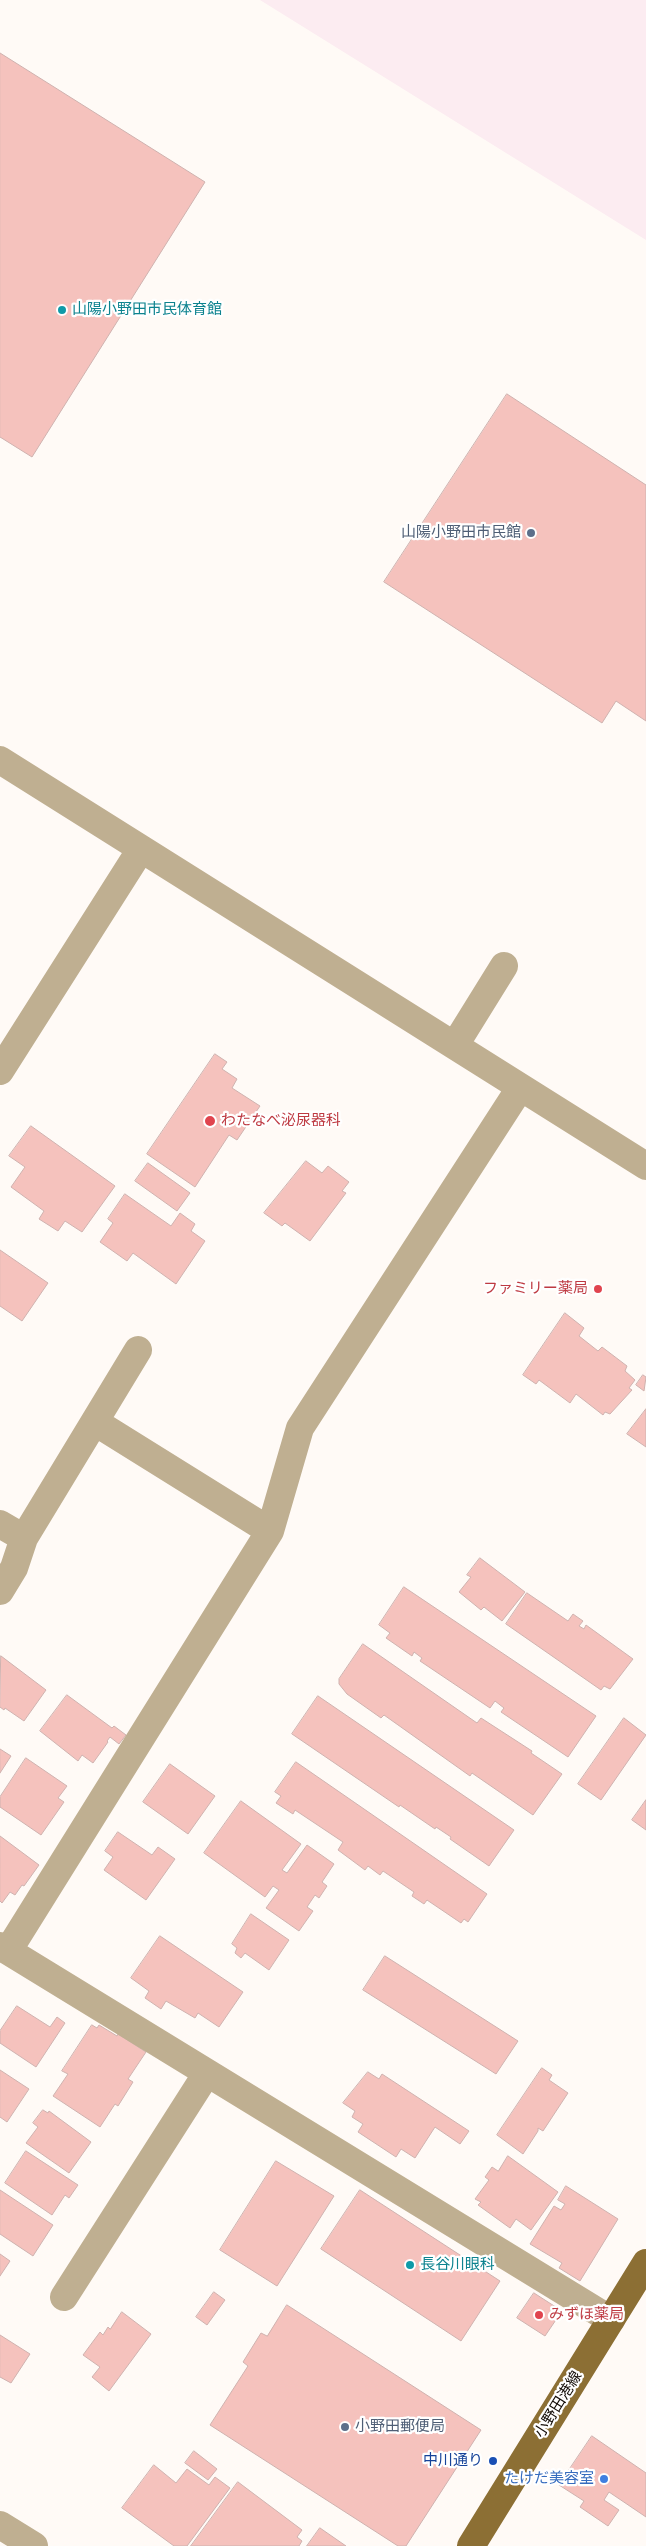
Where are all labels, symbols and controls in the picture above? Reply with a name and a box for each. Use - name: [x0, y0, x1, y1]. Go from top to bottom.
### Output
- place label: 山陽小野田市民体育館: [72, 301, 222, 319]
- marker: 山陽小野田市民体育館: [56, 304, 68, 316]
- place label: 山陽小野田市民館: [401, 524, 521, 542]
- marker: 山陽小野田市民館: [525, 527, 537, 539]
- place label: わたなべ泌尿器科: [221, 1112, 341, 1130]
- marker: わたなべ泌尿器科: [203, 1114, 217, 1128]
- place label: ファミリー薬局: [483, 1280, 588, 1298]
- marker: ファミリー薬局: [592, 1283, 604, 1295]
- place label: 長谷川眼科: [420, 2256, 495, 2274]
- marker: 長谷川眼科: [404, 2259, 416, 2271]
- place label: みずほ薬局: [549, 2306, 624, 2324]
- marker: みずほ薬局: [533, 2309, 545, 2321]
- street label: 小野田港線: [531, 2368, 587, 2442]
- place label: 小野田郵便局: [355, 2418, 445, 2436]
- marker: 小野田郵便局: [339, 2421, 351, 2433]
- place label: 中川通り: [423, 2452, 483, 2470]
- marker: 中川通り: [487, 2455, 499, 2467]
- place label: たけだ美容室: [504, 2470, 594, 2488]
- marker: たけだ美容室: [598, 2473, 610, 2485]

